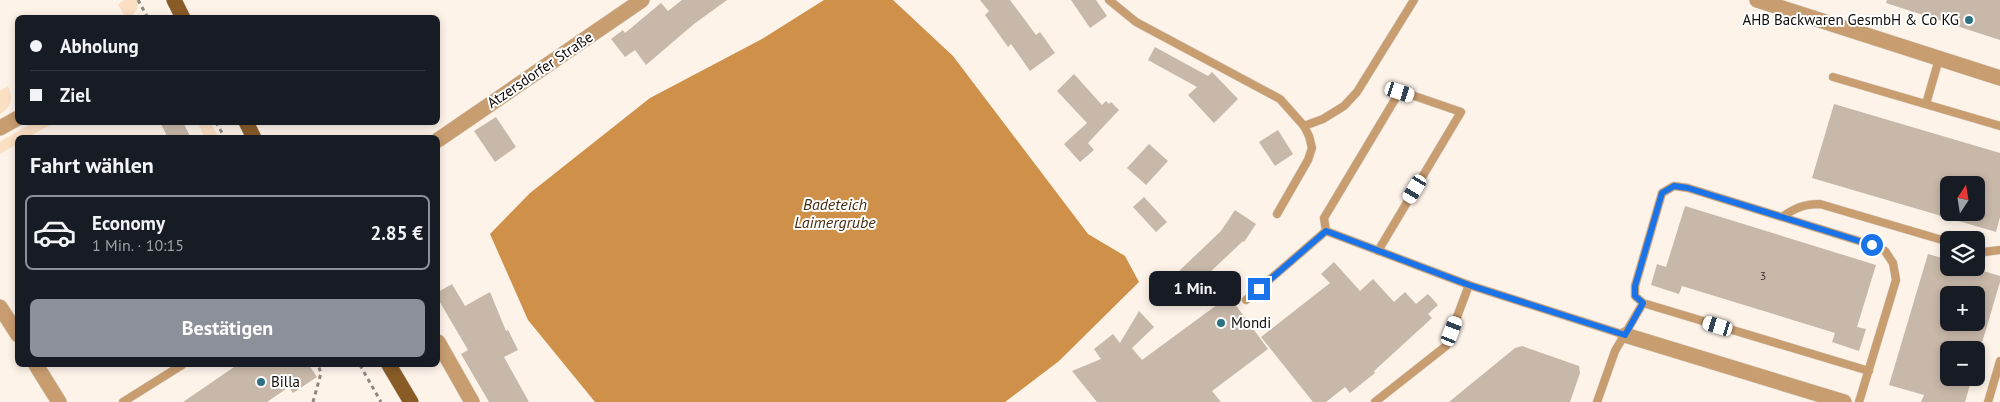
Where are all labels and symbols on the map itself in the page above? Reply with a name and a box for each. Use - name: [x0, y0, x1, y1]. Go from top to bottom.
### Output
- place label: AHB Backwaren GesmbH & Co KG: [1742, 10, 1959, 29]
- marker: AHB Backwaren GesmbH & Co KG: [1963, 14, 1975, 26]
- street label: Atzersdorfer Straße: [483, 27, 596, 112]
- car: [1383, 80, 1416, 104]
- car: [1400, 172, 1429, 206]
- north arrow: [1940, 176, 1985, 221]
- water label: Badeteich Laimergrube: [794, 194, 876, 232]
- route start: [1861, 234, 1883, 256]
- house number: 3: [1760, 268, 1766, 283]
- callout: 1 Min.: [1149, 272, 1242, 306]
- route end: [1248, 278, 1270, 300]
- place label: Mondi: [1231, 313, 1271, 332]
- car: [1439, 314, 1464, 348]
- car: [1701, 314, 1734, 338]
- marker: Mondi: [1215, 317, 1227, 329]
- place label: Billa: [271, 372, 300, 391]
- marker: Billa: [255, 376, 267, 388]

